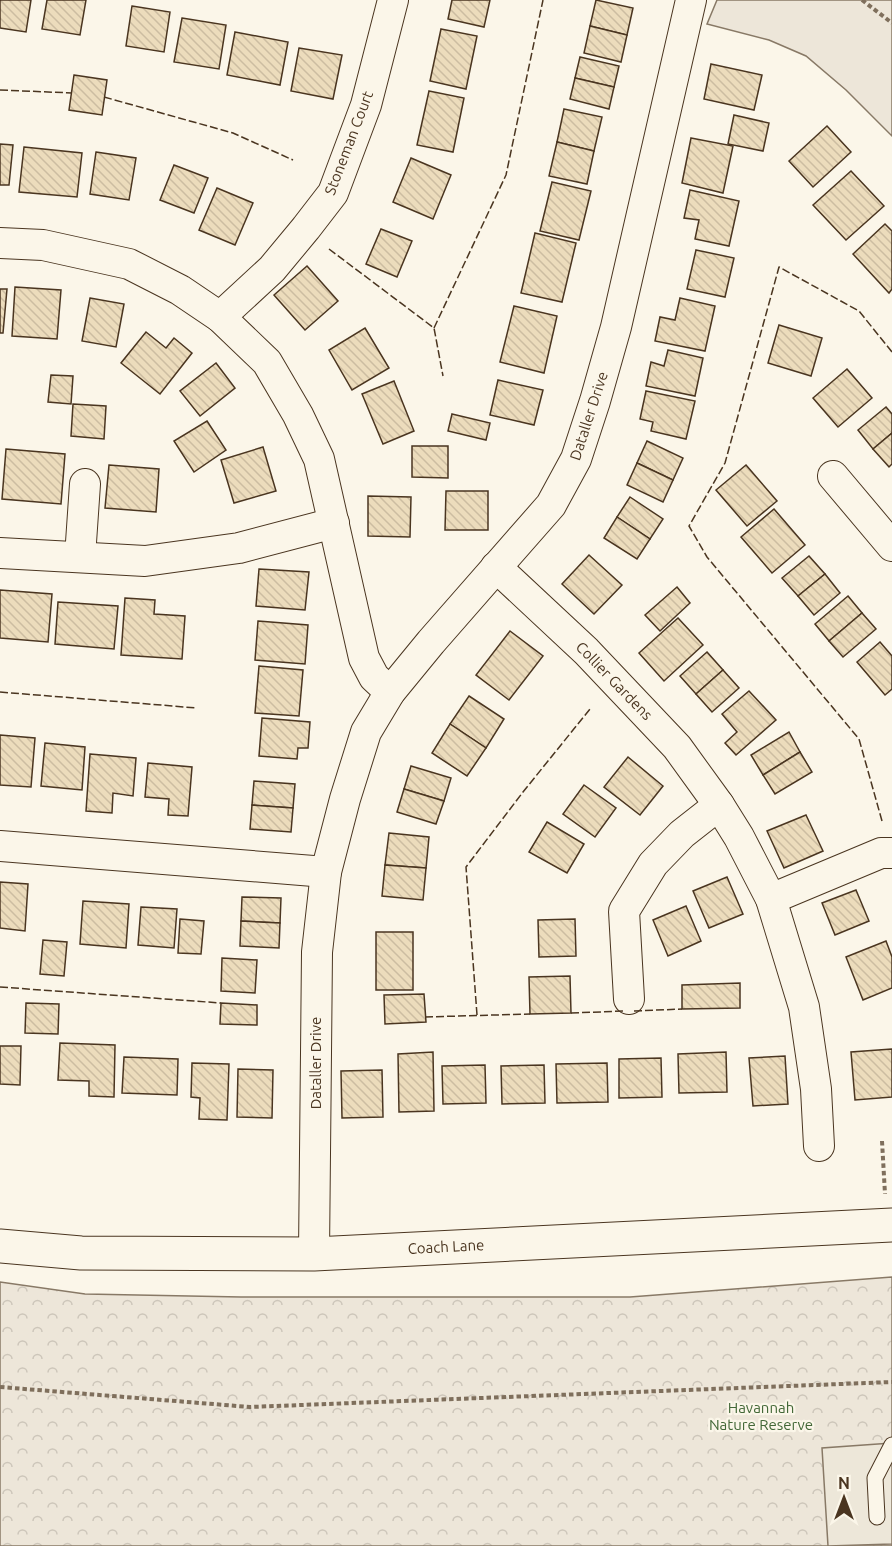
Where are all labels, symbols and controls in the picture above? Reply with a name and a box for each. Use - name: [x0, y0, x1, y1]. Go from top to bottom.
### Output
- street label: Stoneman Court: [321, 88, 376, 197]
- street label: Dataller Drive: [566, 369, 611, 463]
- street label: Collier Gardens: [573, 638, 656, 723]
- street label: Dataller Drive: [307, 1017, 324, 1109]
- street label: Coach Lane: [407, 1236, 485, 1257]
- park label: Havannah Nature Reserve: [709, 1399, 813, 1433]
- north arrow: [814, 1468, 874, 1528]
- text: N: [838, 1474, 850, 1492]

